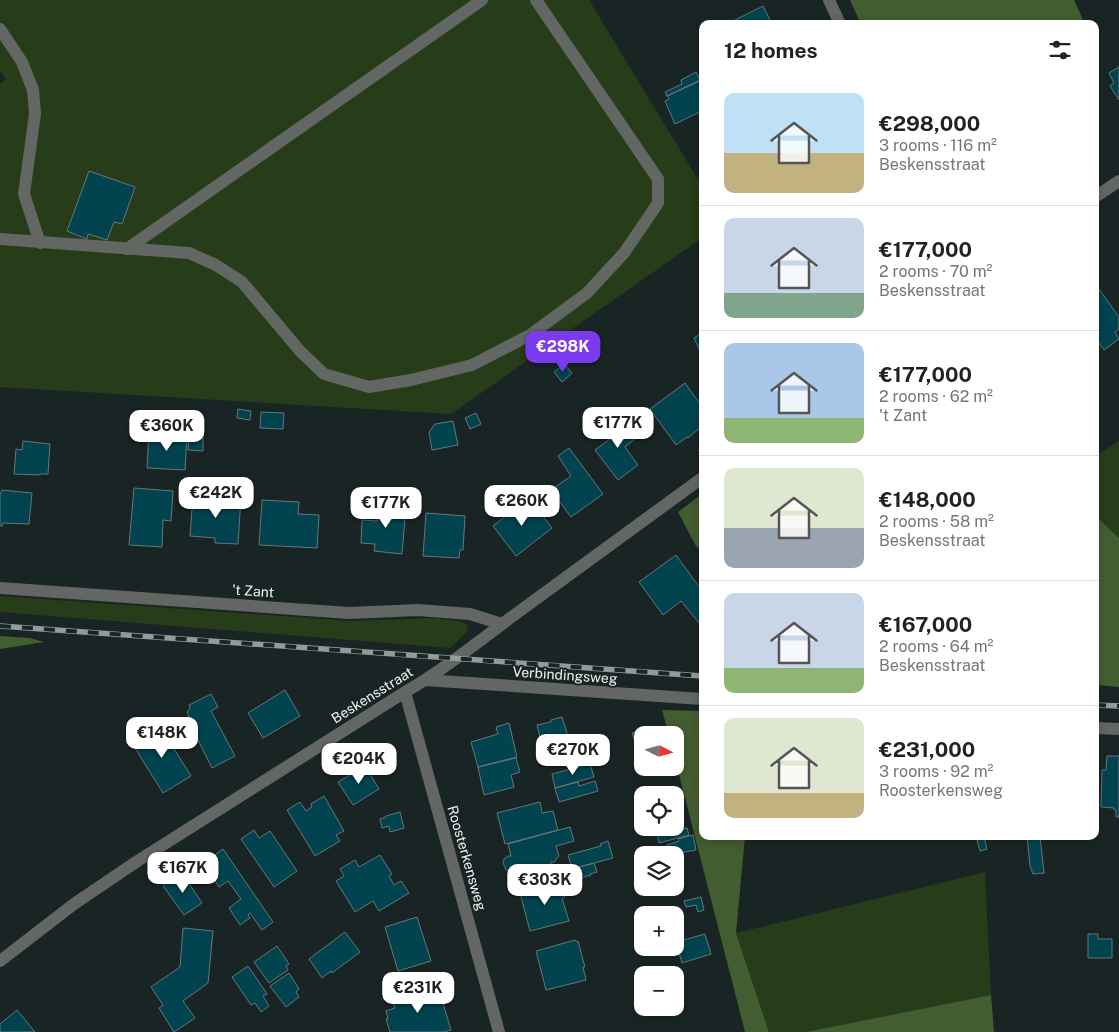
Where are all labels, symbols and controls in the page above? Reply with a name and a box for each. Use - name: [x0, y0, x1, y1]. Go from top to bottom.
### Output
- icon: filters: [1046, 36, 1074, 64]
- text: 12 homes: [724, 38, 818, 63]
- text: €298,000: [879, 111, 980, 136]
- icon: home: [764, 113, 824, 173]
- text: 3 rooms · 116 m²: [879, 136, 997, 155]
- text: Beskensstraat: [879, 155, 985, 174]
- text: €177,000: [879, 237, 972, 262]
- icon: home: [764, 238, 824, 298]
- text: 2 rooms · 70 m²: [879, 262, 992, 281]
- text: Beskensstraat: [879, 281, 985, 300]
- pin: €298K: [528, 330, 598, 373]
- text: €298K: [536, 337, 590, 356]
- text: €177,000: [879, 362, 972, 387]
- icon: home: [764, 363, 824, 423]
- text: 2 rooms · 62 m²: [879, 387, 993, 406]
- pin: €177K: [583, 406, 653, 449]
- text: 't Zant: [879, 406, 927, 425]
- pin: €360K: [132, 410, 202, 452]
- text: €177K: [594, 413, 642, 432]
- text: €360K: [140, 416, 194, 435]
- pin: €242K: [181, 476, 251, 519]
- text: €242K: [190, 483, 242, 502]
- pin: €260K: [487, 484, 557, 527]
- pin: €177K: [351, 486, 421, 529]
- text: €148,000: [879, 487, 976, 512]
- icon: home: [764, 488, 824, 548]
- text: €260K: [496, 491, 548, 510]
- text: €177K: [362, 493, 410, 512]
- text: 2 rooms · 58 m²: [879, 512, 994, 531]
- text: Beskensstraat: [879, 531, 985, 550]
- street label: 't Zant: [231, 582, 275, 600]
- text: €167,000: [879, 612, 972, 637]
- icon: home: [764, 613, 824, 673]
- text: 2 rooms · 64 m²: [879, 637, 993, 656]
- text: Beskensstraat: [879, 656, 985, 675]
- street label: Verbindingsweg: [512, 663, 618, 687]
- street label: Beskensstraat: [328, 664, 416, 726]
- pin: €148K: [127, 716, 197, 759]
- text: €148K: [137, 723, 187, 742]
- north arrow: [634, 726, 684, 776]
- map controls: [634, 726, 684, 1016]
- pin: €270K: [538, 734, 608, 776]
- text: €231,000: [879, 737, 975, 762]
- icon: home: [764, 738, 824, 798]
- text: €270K: [547, 740, 599, 759]
- pin: €204K: [324, 742, 394, 785]
- text: €204K: [333, 749, 385, 768]
- text: 3 rooms · 92 m²: [879, 762, 993, 781]
- text: Roosterkensweg: [879, 781, 1003, 800]
- button: locate: [634, 786, 684, 836]
- street label: Roosterkensweg: [444, 804, 490, 913]
- button: layers: [634, 846, 684, 896]
- pin: €167K: [148, 852, 218, 894]
- text: €167K: [158, 858, 208, 877]
- pin: €303K: [510, 864, 580, 906]
- text: €303K: [518, 870, 572, 889]
- button: +: [634, 906, 684, 956]
- button: −: [634, 966, 684, 1016]
- pin: €231K: [383, 972, 453, 1014]
- text: €231K: [393, 978, 443, 997]

